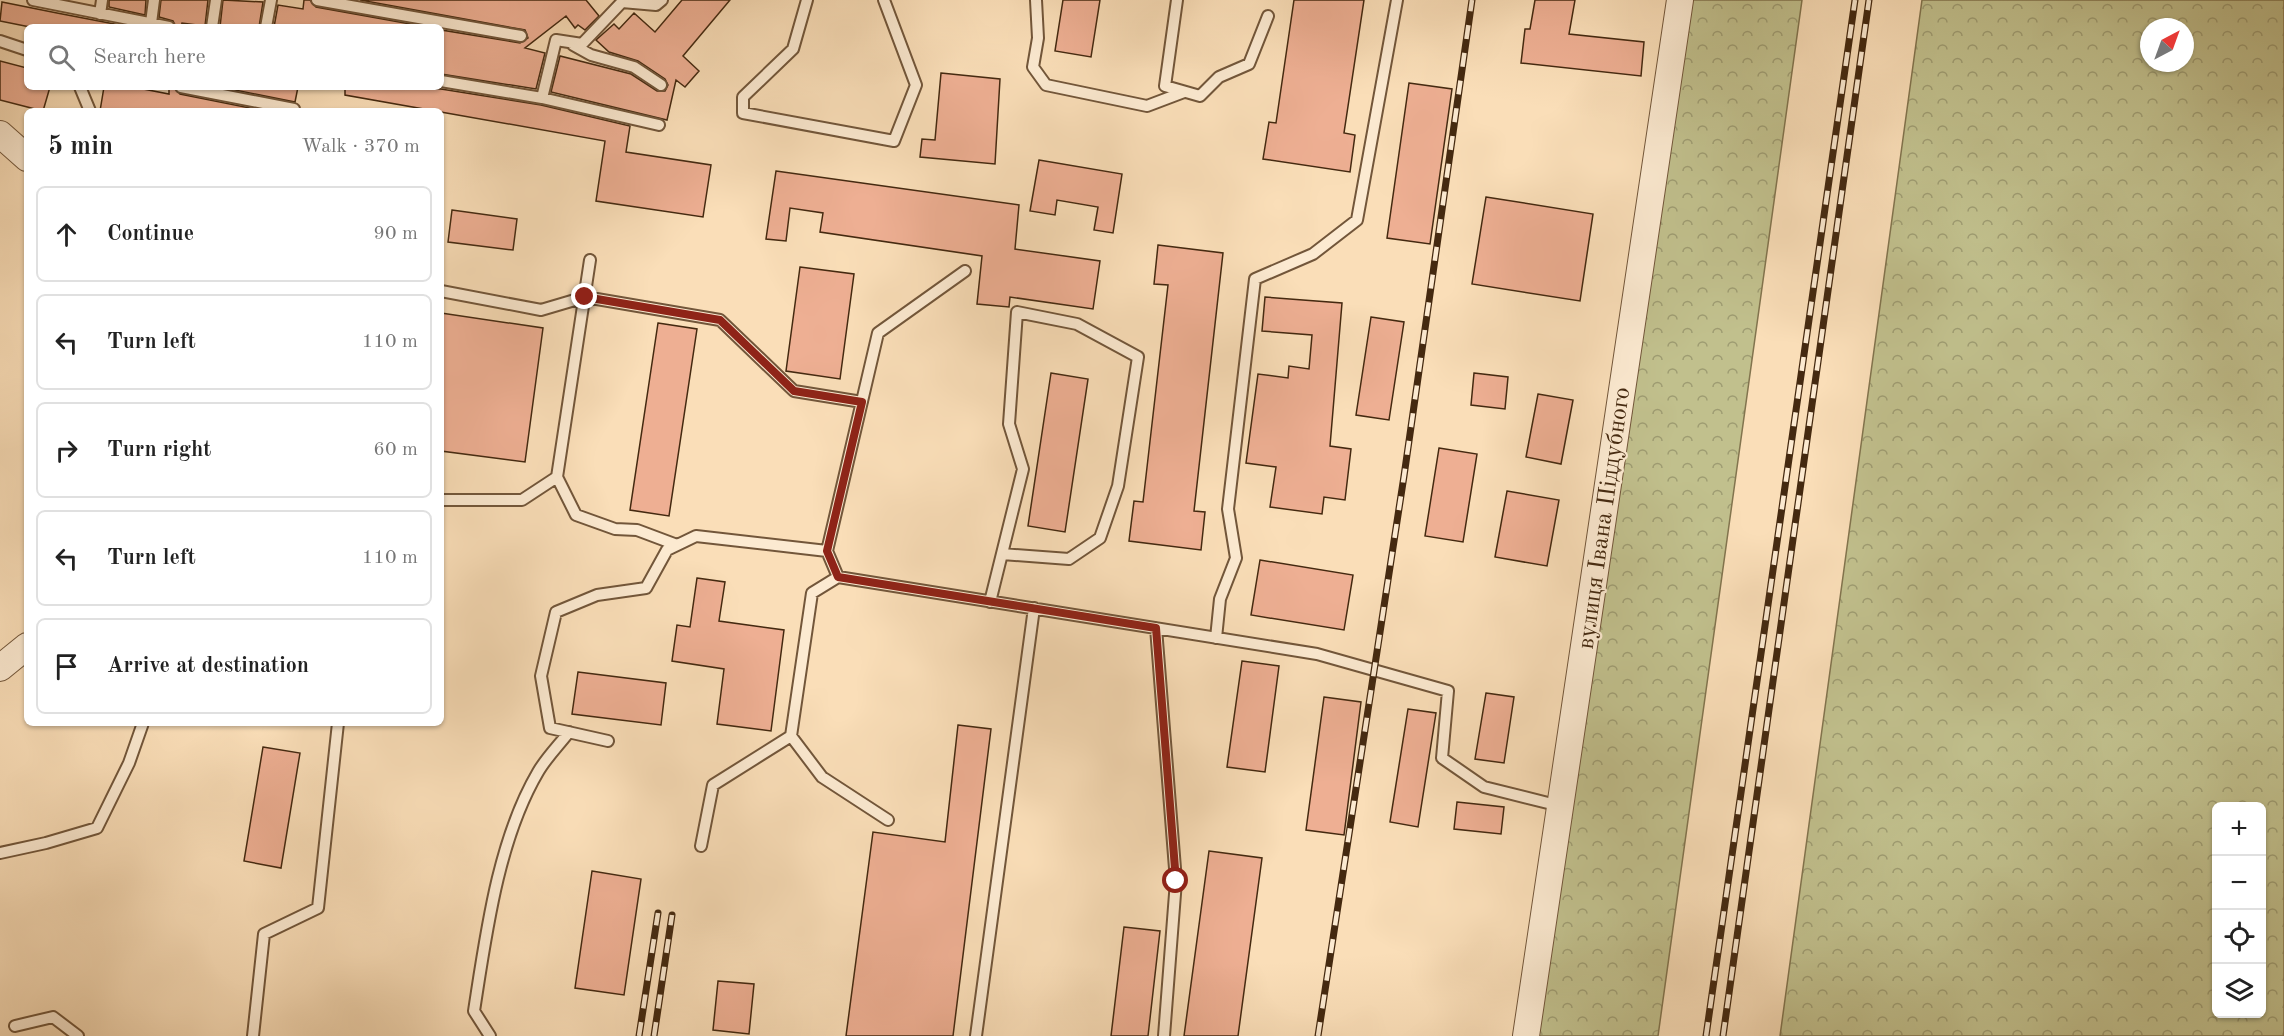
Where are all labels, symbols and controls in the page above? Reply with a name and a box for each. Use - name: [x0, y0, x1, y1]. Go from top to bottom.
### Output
- north arrow: [2140, 18, 2194, 72]
- search box: [24, 24, 444, 90]
- icon: search: [45, 41, 78, 74]
- text: Search here: [93, 46, 206, 68]
- text: 5 min: [48, 134, 113, 160]
- text: Walk · 370 m: [301, 137, 420, 157]
- icon: ahead: [50, 218, 83, 251]
- text: Continue: [107, 223, 194, 245]
- text: 90 m: [373, 224, 418, 244]
- route end: [571, 283, 597, 309]
- icon: left: [50, 326, 83, 359]
- text: Turn left: [107, 331, 196, 353]
- text: 110 m: [362, 332, 418, 352]
- street label: вулиця Івана Піддубного: [1575, 386, 1635, 651]
- icon: right: [50, 434, 83, 467]
- text: Turn right: [107, 439, 211, 461]
- text: 60 m: [373, 440, 418, 460]
- icon: left: [50, 542, 83, 575]
- text: Turn left: [107, 547, 196, 569]
- text: 110 m: [362, 548, 418, 568]
- icon: arrive: [50, 650, 83, 683]
- text: Arrive at destination: [107, 655, 309, 677]
- map controls: [2212, 802, 2266, 1018]
- button: +: [2212, 802, 2266, 856]
- button: −: [2212, 856, 2266, 910]
- route start: [1162, 867, 1188, 893]
- button: locate: [2212, 910, 2266, 964]
- button: layers: [2212, 964, 2266, 1018]

